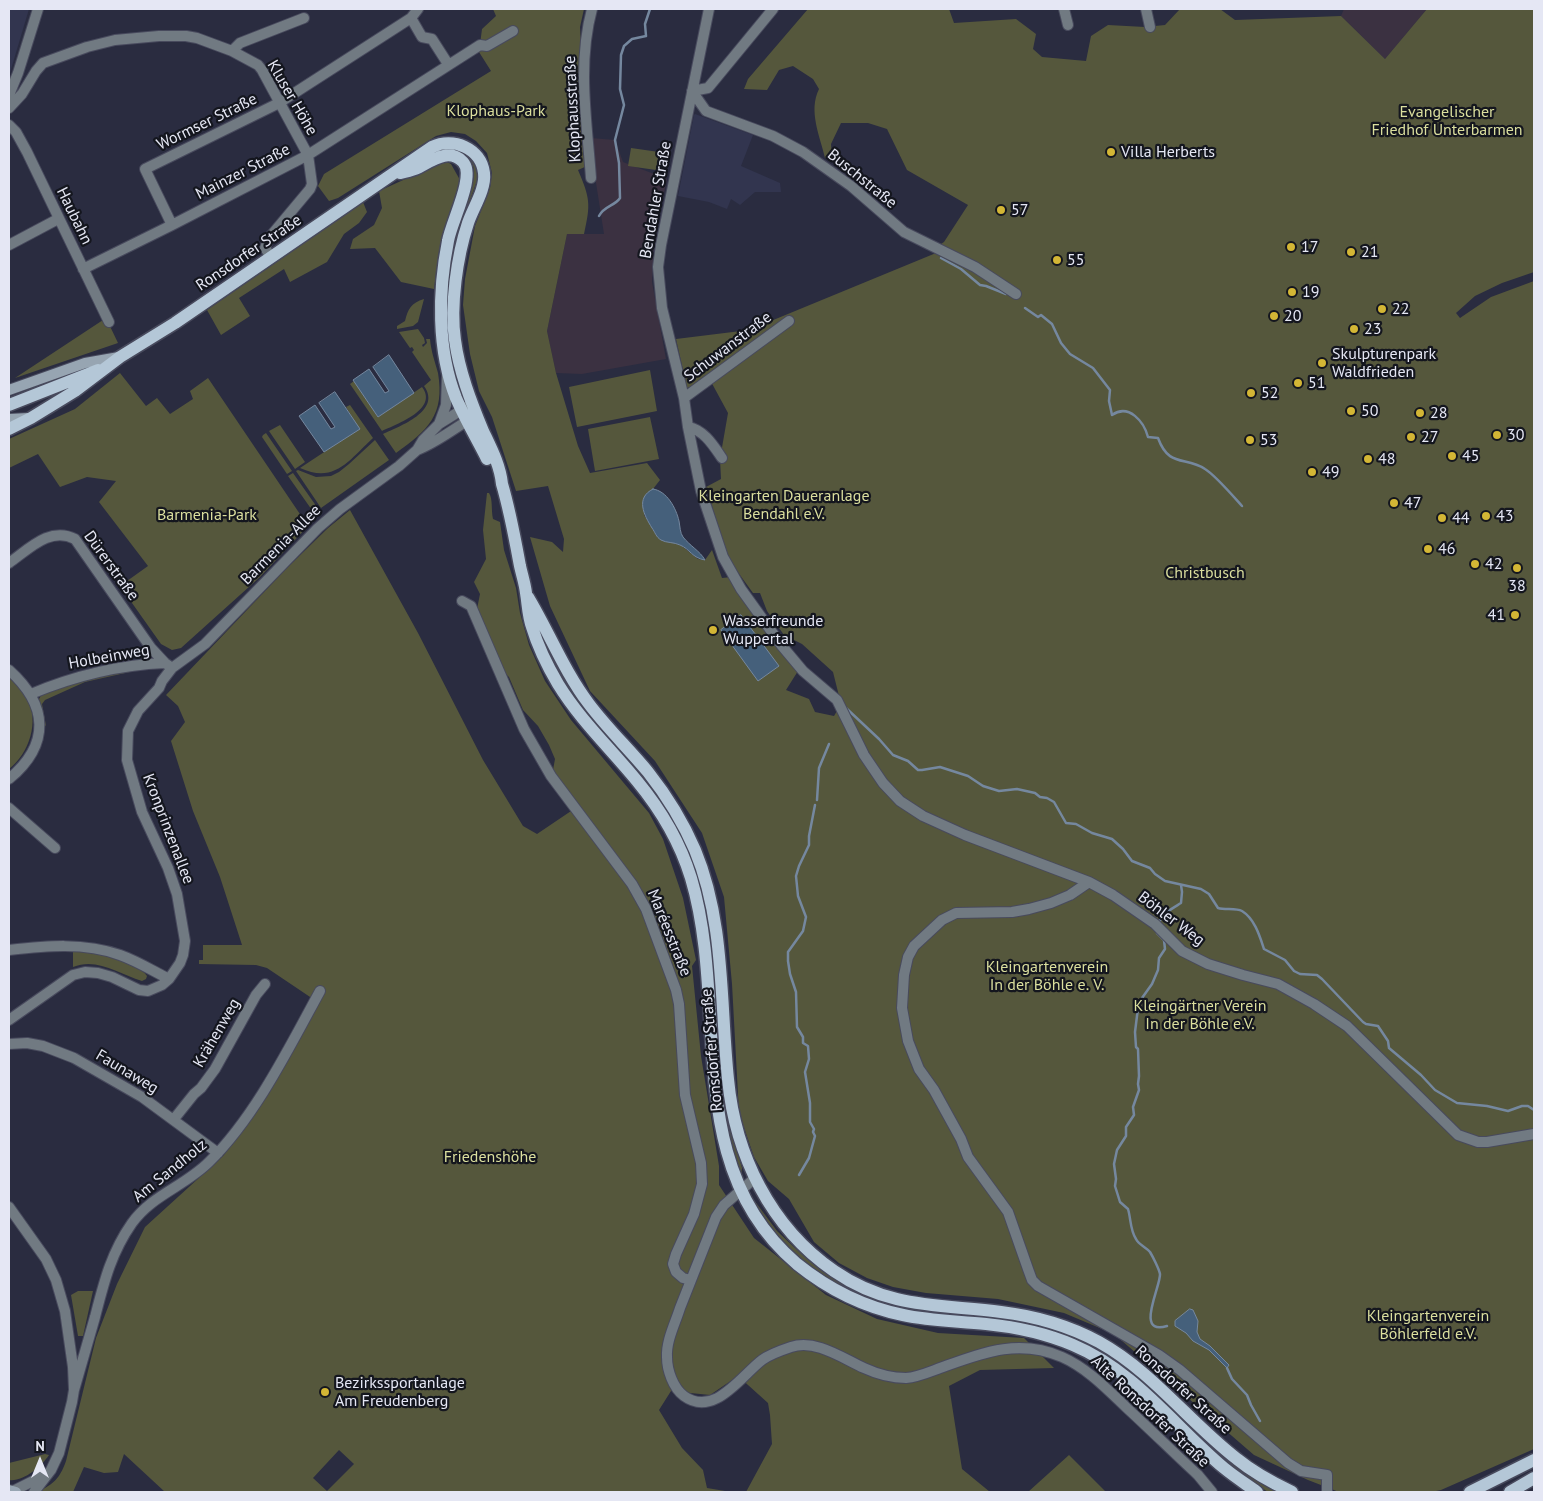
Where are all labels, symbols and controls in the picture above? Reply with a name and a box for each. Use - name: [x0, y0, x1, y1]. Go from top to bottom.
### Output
- street label: Klophausstraße: [561, 55, 585, 163]
- street label: Kluser Höhe: [263, 57, 321, 139]
- street label: Wormser Straße: [154, 89, 260, 155]
- park label: Klophaus-Park: [447, 101, 545, 121]
- park label: Evangelischer Friedhof Unterbarmen: [1371, 102, 1523, 140]
- street label: Mainzer Straße: [193, 140, 293, 204]
- street label: Bendahler Straße: [636, 140, 676, 260]
- place label: Villa Herberts: [1121, 142, 1215, 162]
- street label: Buschstraße: [823, 145, 901, 213]
- marker: Villa Herberts: [1105, 146, 1117, 158]
- street label: Haubahn: [52, 184, 96, 248]
- place label: 57: [1011, 200, 1028, 220]
- marker: 57: [995, 204, 1007, 216]
- street label: Ronsdorfer Straße: [193, 211, 305, 295]
- place label: 17: [1301, 237, 1318, 257]
- marker: 17: [1285, 241, 1297, 253]
- place label: 21: [1361, 242, 1378, 262]
- marker: 21: [1345, 246, 1357, 258]
- place label: 55: [1067, 250, 1084, 270]
- marker: 55: [1051, 254, 1063, 266]
- place label: 19: [1302, 282, 1319, 302]
- marker: 19: [1286, 286, 1298, 298]
- place label: 22: [1392, 299, 1409, 319]
- marker: 22: [1376, 303, 1388, 315]
- place label: 20: [1284, 306, 1301, 326]
- street label: Schuwanstraße: [680, 308, 776, 386]
- marker: 20: [1268, 310, 1280, 322]
- place label: 23: [1364, 319, 1381, 339]
- marker: 23: [1348, 323, 1360, 335]
- place label: Skulpturenpark Waldfrieden: [1332, 344, 1436, 382]
- marker: Skulpturenpark Waldfrieden: [1316, 357, 1328, 369]
- place label: 51: [1308, 373, 1325, 393]
- marker: 51: [1292, 377, 1304, 389]
- place label: 52: [1261, 383, 1278, 403]
- marker: 52: [1245, 387, 1257, 399]
- place label: 50: [1361, 401, 1378, 421]
- place label: 28: [1430, 403, 1447, 423]
- marker: 50: [1345, 405, 1357, 417]
- marker: 28: [1414, 407, 1426, 419]
- place label: 30: [1507, 425, 1524, 445]
- place label: 27: [1421, 427, 1438, 447]
- marker: 30: [1491, 429, 1503, 441]
- place label: 53: [1260, 430, 1277, 450]
- marker: 27: [1405, 431, 1417, 443]
- marker: 53: [1244, 434, 1256, 446]
- place label: 45: [1462, 446, 1479, 466]
- place label: 48: [1378, 449, 1395, 469]
- marker: 45: [1446, 450, 1458, 462]
- marker: 48: [1362, 453, 1374, 465]
- place label: 49: [1322, 462, 1339, 482]
- marker: 49: [1306, 466, 1318, 478]
- park label: Kleingarten Daueranlage Bendahl e.V.: [698, 486, 870, 524]
- place label: 47: [1404, 493, 1421, 513]
- marker: 47: [1388, 497, 1400, 509]
- street label: Barmenia-Allee: [237, 501, 325, 589]
- park label: Barmenia-Park: [157, 505, 257, 525]
- place label: 43: [1496, 506, 1513, 526]
- place label: 44: [1452, 508, 1469, 528]
- marker: 43: [1480, 510, 1492, 522]
- marker: 44: [1436, 512, 1448, 524]
- street label: Dürerstraße: [79, 527, 143, 605]
- place label: 46: [1438, 539, 1455, 559]
- marker: 46: [1422, 543, 1434, 555]
- place label: 42: [1485, 554, 1502, 574]
- marker: 42: [1469, 558, 1481, 570]
- marker: 38: [1511, 562, 1523, 574]
- park label: Christbusch: [1165, 563, 1245, 583]
- place label: 38: [1508, 576, 1526, 596]
- place label: 41: [1488, 605, 1505, 625]
- marker: 41: [1509, 609, 1521, 621]
- place label: Wasserfreunde Wuppertal: [723, 611, 823, 649]
- marker: Wasserfreunde Wuppertal: [707, 624, 719, 636]
- street label: Holbeinweg: [67, 640, 151, 674]
- street label: Kronprinzenallee: [138, 771, 198, 887]
- street label: Maréesstraße: [643, 887, 695, 979]
- street label: Böhler Weg: [1134, 888, 1208, 950]
- park label: Kleingartenverein In der Böhle e. V.: [986, 957, 1108, 995]
- street label: Ronsdorfer Straße: [697, 988, 727, 1112]
- street label: Krähenweg: [190, 995, 244, 1071]
- park label: Kleingärtner Verein In der Böhle e.V.: [1134, 996, 1266, 1034]
- street label: Faunaweg: [92, 1046, 162, 1098]
- street label: Am Sandholz: [129, 1135, 211, 1207]
- park label: Friedenshöhe: [444, 1147, 536, 1167]
- park label: Kleingartenverein Böhlerfeld e.V.: [1367, 1306, 1489, 1344]
- street label: Ronsdorfer Straße: [1131, 1342, 1235, 1438]
- street label: Alte Ronsdorfer Straße: [1087, 1352, 1213, 1472]
- place label: Bezirkssportanlage Am Freudenberg: [335, 1373, 465, 1411]
- marker: Bezirkssportanlage Am Freudenberg: [319, 1386, 331, 1398]
- north arrow: [15, 1436, 65, 1486]
- text: N: [35, 1437, 45, 1455]

